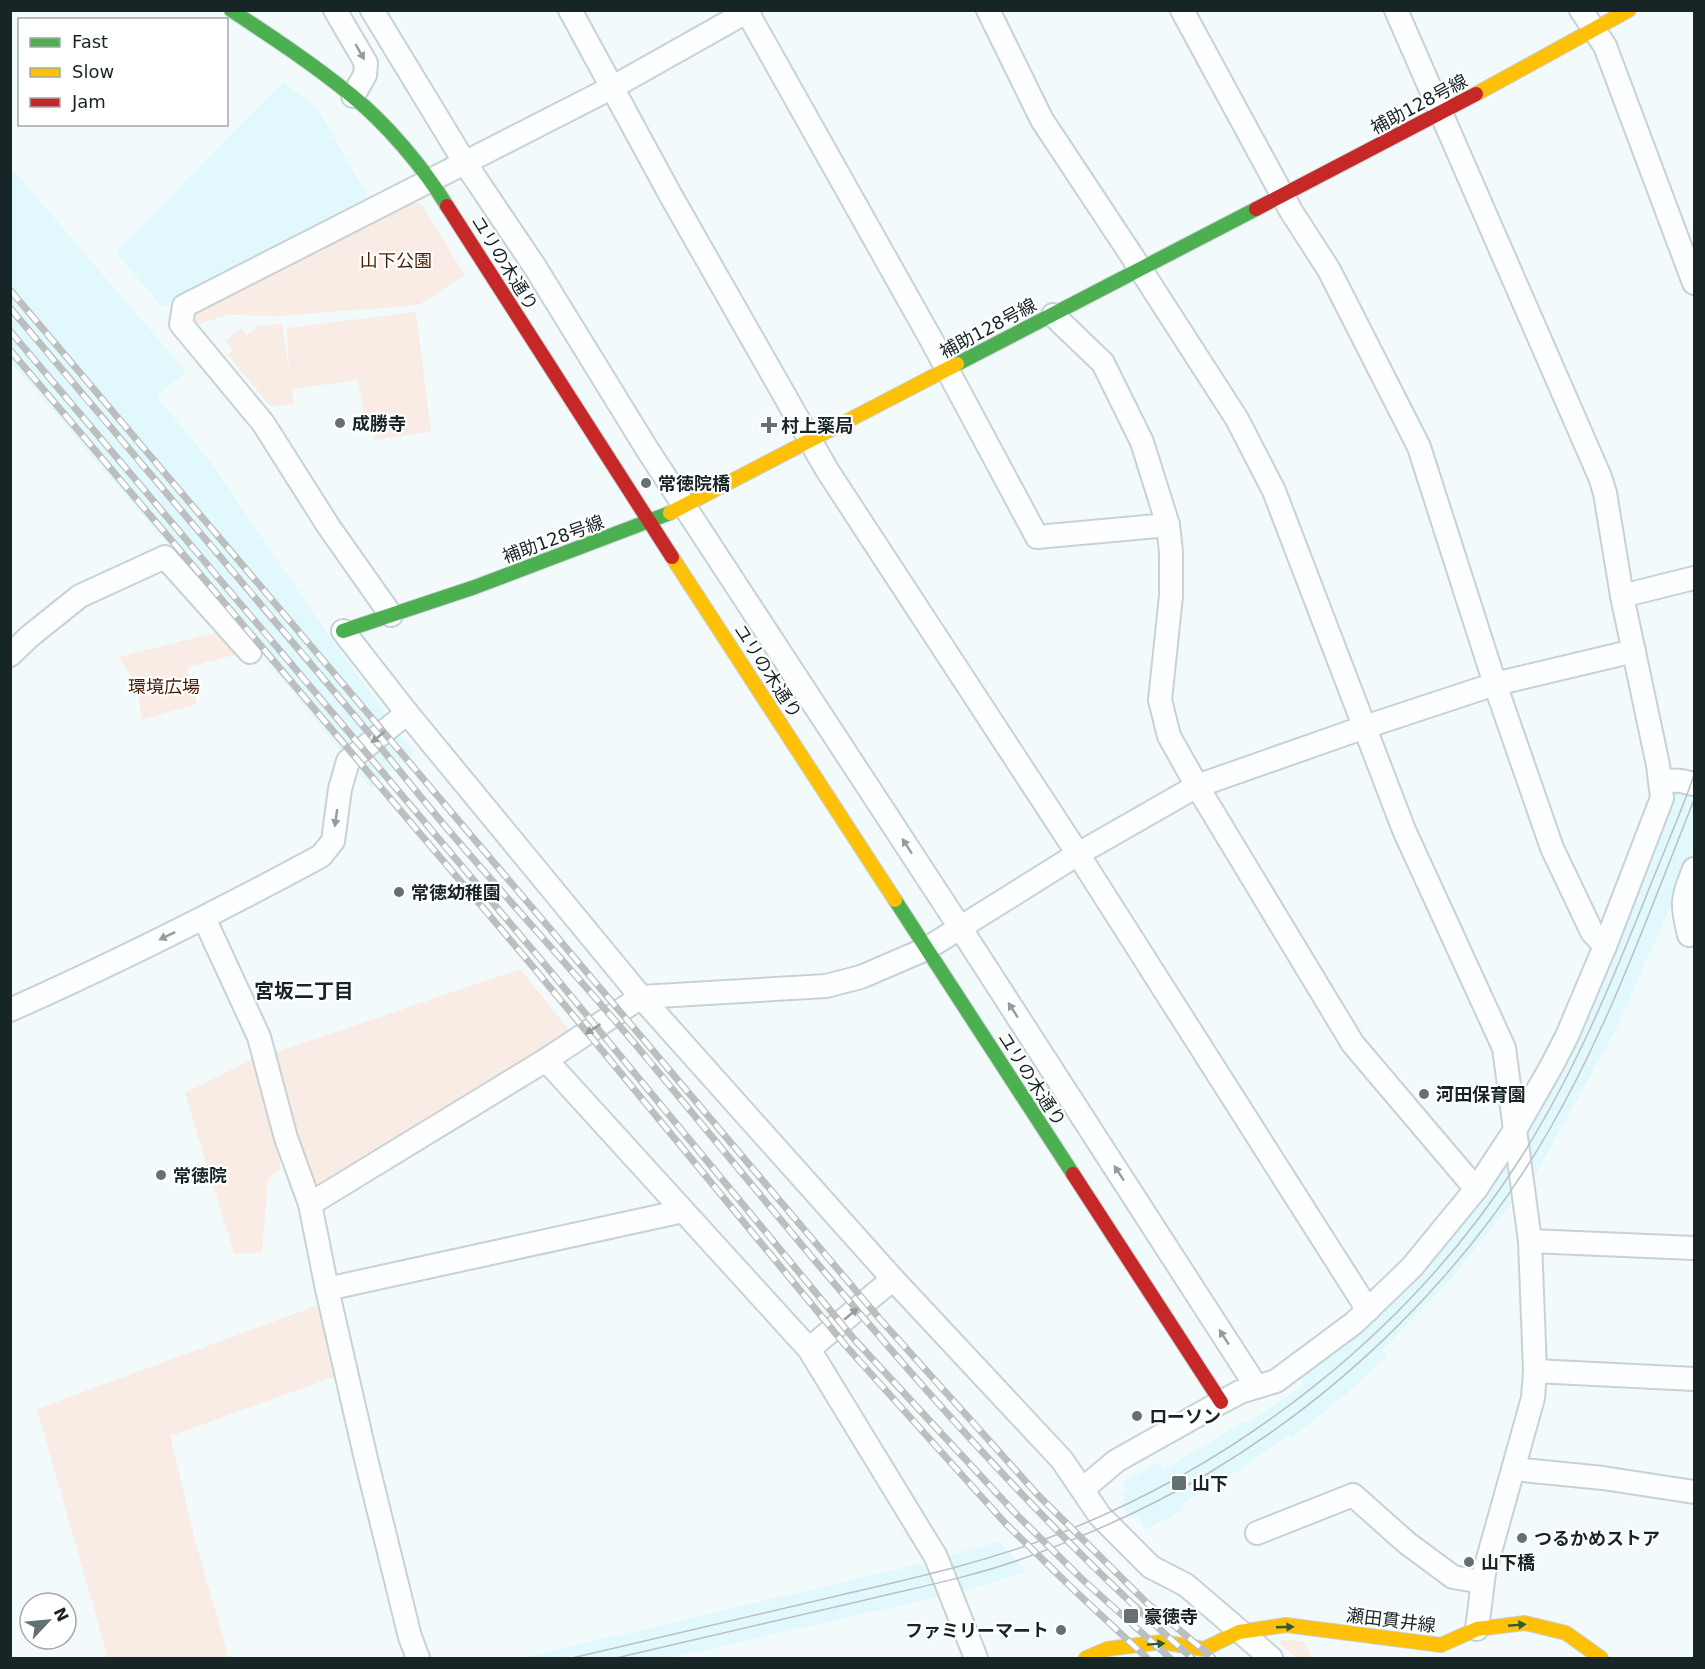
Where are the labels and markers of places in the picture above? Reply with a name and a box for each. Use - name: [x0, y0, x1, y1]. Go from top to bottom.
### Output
- place label: 成勝寺: [352, 413, 406, 434]
- place label: 村上薬局: [781, 415, 853, 436]
- marker: 成勝寺: [333, 416, 347, 430]
- marker: 村上薬局: [762, 418, 776, 432]
- place label: 常徳院橋: [658, 473, 730, 494]
- marker: 常徳院橋: [639, 476, 653, 490]
- place label: 常徳幼稚園: [411, 882, 501, 903]
- marker: 常徳幼稚園: [392, 885, 406, 899]
- place label: 河田保育園: [1436, 1084, 1526, 1105]
- marker: 河田保育園: [1417, 1087, 1431, 1101]
- place label: 常徳院: [173, 1165, 227, 1186]
- marker: 常徳院: [154, 1168, 168, 1182]
- place label: ローソン: [1149, 1406, 1221, 1427]
- marker: ローソン: [1130, 1409, 1144, 1423]
- place label: 山下: [1192, 1473, 1228, 1494]
- marker: 山下: [1170, 1474, 1188, 1492]
- place label: つるかめストア: [1534, 1528, 1660, 1549]
- marker: つるかめストア: [1515, 1531, 1529, 1545]
- place label: 山下橋: [1481, 1552, 1535, 1573]
- marker: 山下橋: [1462, 1555, 1476, 1569]
- place label: 豪徳寺: [1144, 1606, 1198, 1627]
- marker: 豪徳寺: [1122, 1607, 1140, 1625]
- place label: ファミリーマート: [905, 1620, 1049, 1641]
- marker: ファミリーマート: [1054, 1623, 1068, 1637]

